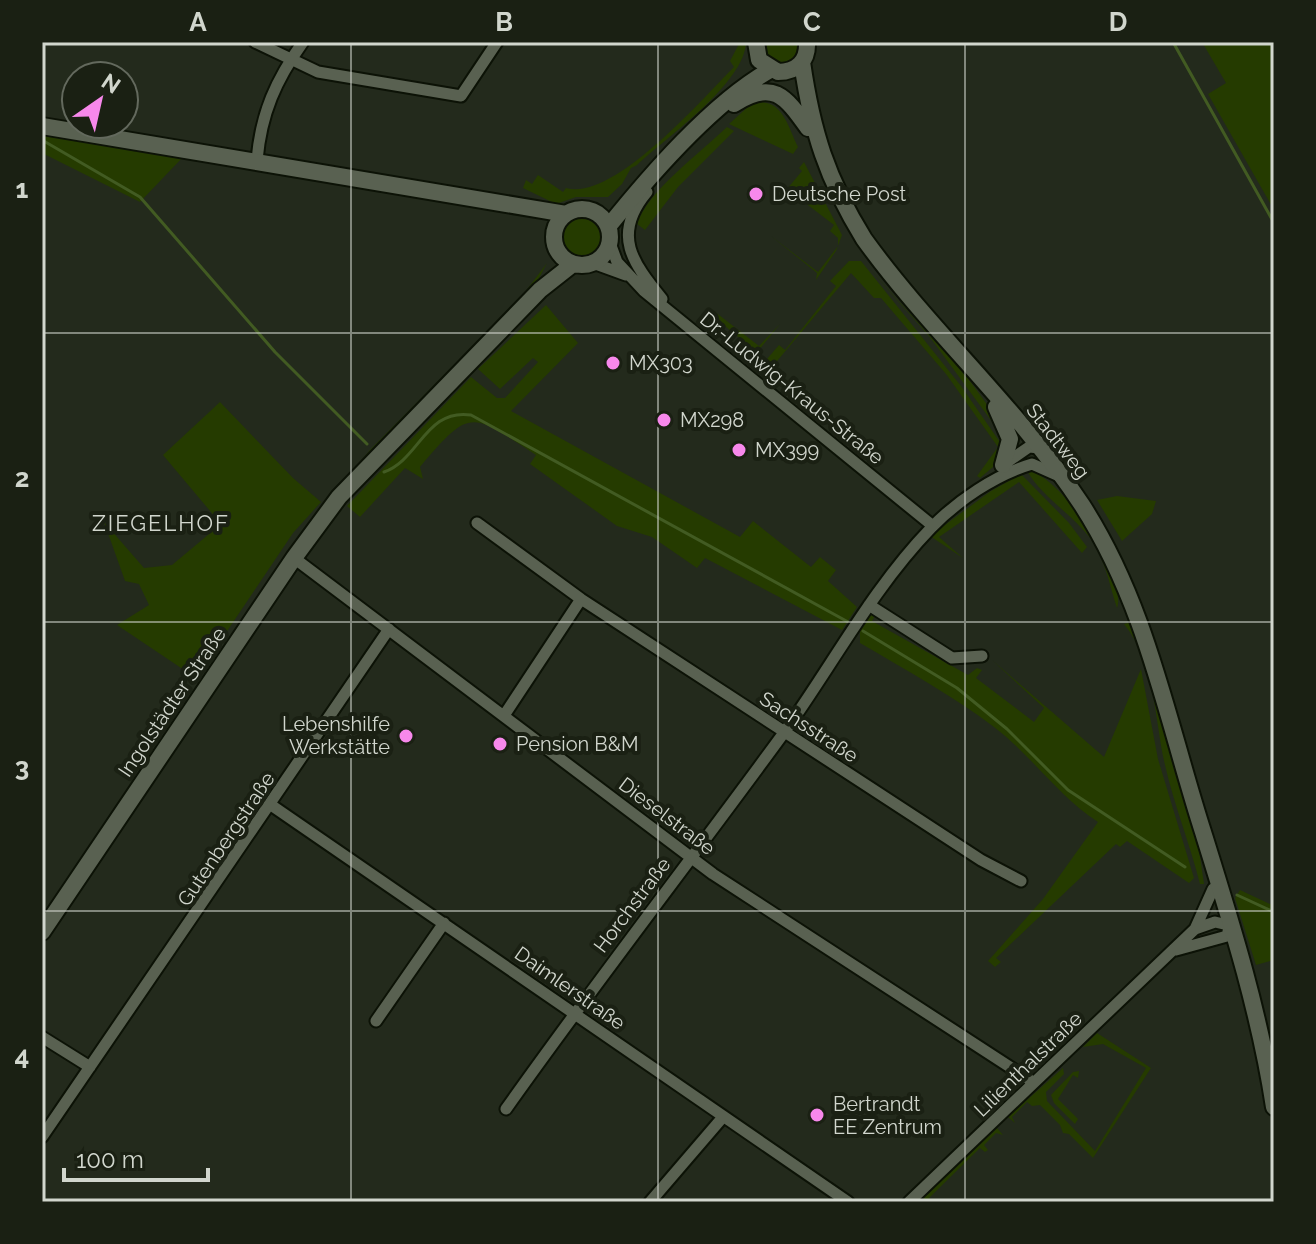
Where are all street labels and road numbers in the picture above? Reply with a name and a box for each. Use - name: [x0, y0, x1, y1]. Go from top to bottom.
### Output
- street label: Dr.-Ludwig-Kraus-Straße: [695, 307, 889, 470]
- street label: Stadtweg: [1021, 399, 1095, 483]
- street label: Ingolstädter Straße: [113, 622, 231, 781]
- street label: Sachsstraße: [755, 686, 863, 768]
- street label: Gutenbergstraße: [172, 767, 280, 911]
- street label: Dieselstraße: [614, 772, 720, 860]
- street label: Horchstraße: [588, 853, 676, 957]
- street label: Daimlerstraße: [510, 941, 630, 1035]
- street label: Lilienthalstraße: [969, 1006, 1087, 1122]

